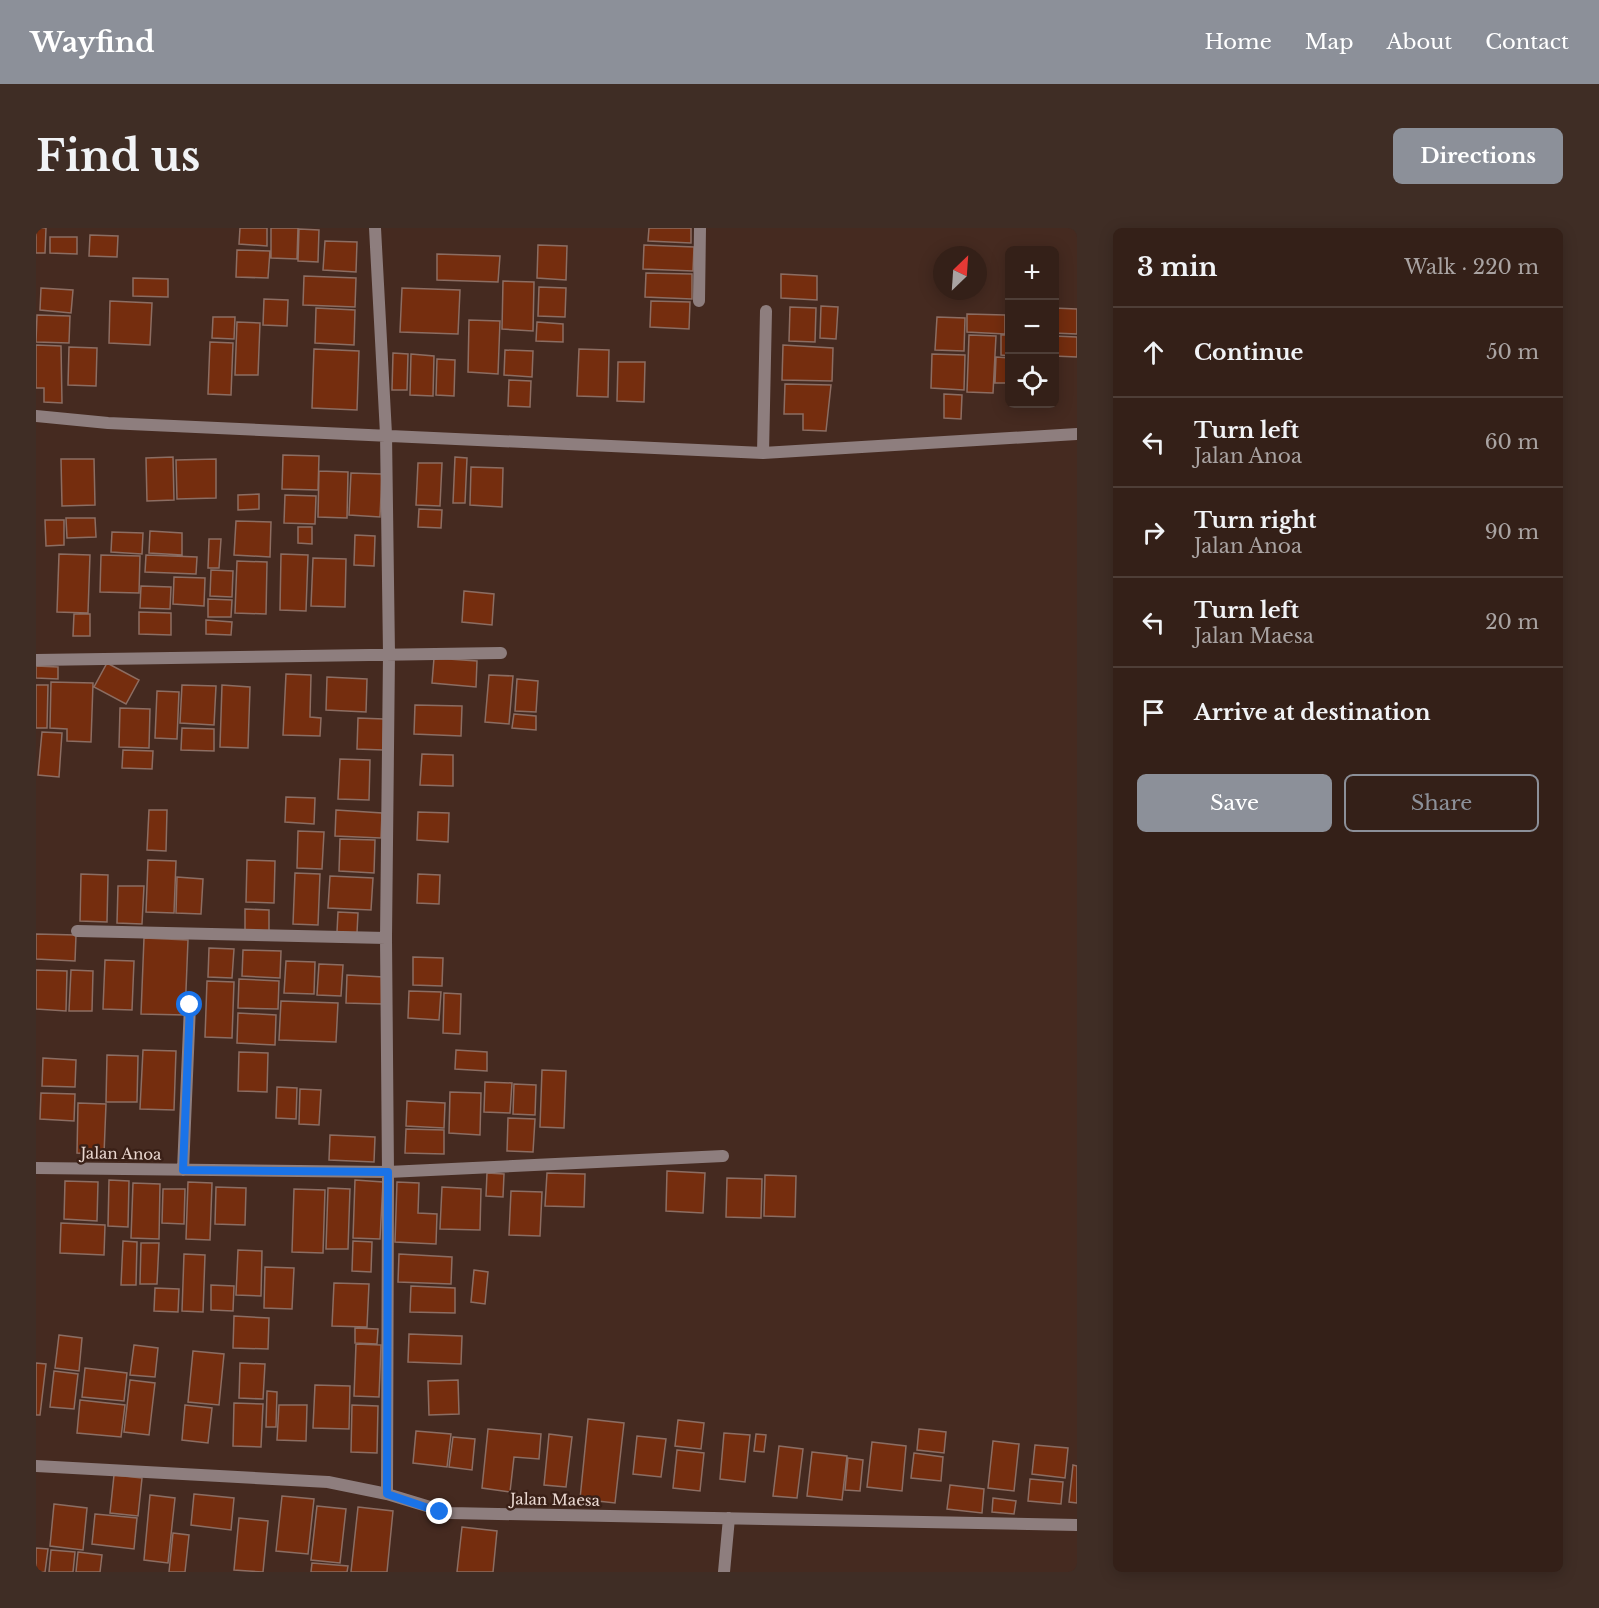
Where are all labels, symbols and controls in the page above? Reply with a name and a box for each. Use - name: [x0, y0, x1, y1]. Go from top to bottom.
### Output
- text: Wayfind: [30, 25, 155, 60]
- text: Home: [1205, 29, 1272, 55]
- text: Map: [1305, 29, 1353, 55]
- text: About: [1386, 29, 1452, 55]
- text: Contact: [1485, 29, 1569, 55]
- button: Directions: [1393, 128, 1563, 184]
- text: Find us: [36, 130, 200, 182]
- north arrow: [933, 246, 987, 300]
- map controls: [1005, 246, 1059, 408]
- button: +: [1005, 246, 1059, 300]
- text: 3 min: [1137, 251, 1218, 283]
- text: Walk · 220 m: [1404, 255, 1539, 279]
- button: −: [1005, 300, 1059, 354]
- icon: ahead: [1137, 336, 1170, 369]
- text: Continue: [1194, 339, 1303, 366]
- text: 50 m: [1486, 340, 1539, 364]
- button: locate: [1005, 354, 1059, 408]
- text: Turn left: [1194, 417, 1299, 444]
- icon: left: [1137, 426, 1170, 459]
- text: 60 m: [1485, 430, 1539, 454]
- text: Jalan Anoa: [1194, 444, 1302, 468]
- text: Turn right: [1194, 507, 1316, 534]
- icon: right: [1137, 516, 1170, 549]
- text: 90 m: [1485, 520, 1539, 544]
- text: Jalan Anoa: [1194, 534, 1302, 558]
- text: Turn left: [1194, 597, 1299, 624]
- icon: left: [1137, 606, 1170, 639]
- text: 20 m: [1485, 610, 1539, 634]
- text: Jalan Maesa: [1194, 624, 1314, 648]
- icon: arrive: [1137, 696, 1170, 729]
- text: Arrive at destination: [1194, 699, 1431, 726]
- button: Save: [1137, 774, 1332, 832]
- button: Share: [1344, 774, 1539, 832]
- route start: [176, 991, 202, 1017]
- street label: Jalan Anoa: [78, 1143, 162, 1164]
- street label: Jalan Maesa: [508, 1489, 601, 1510]
- route end: [426, 1498, 452, 1524]

